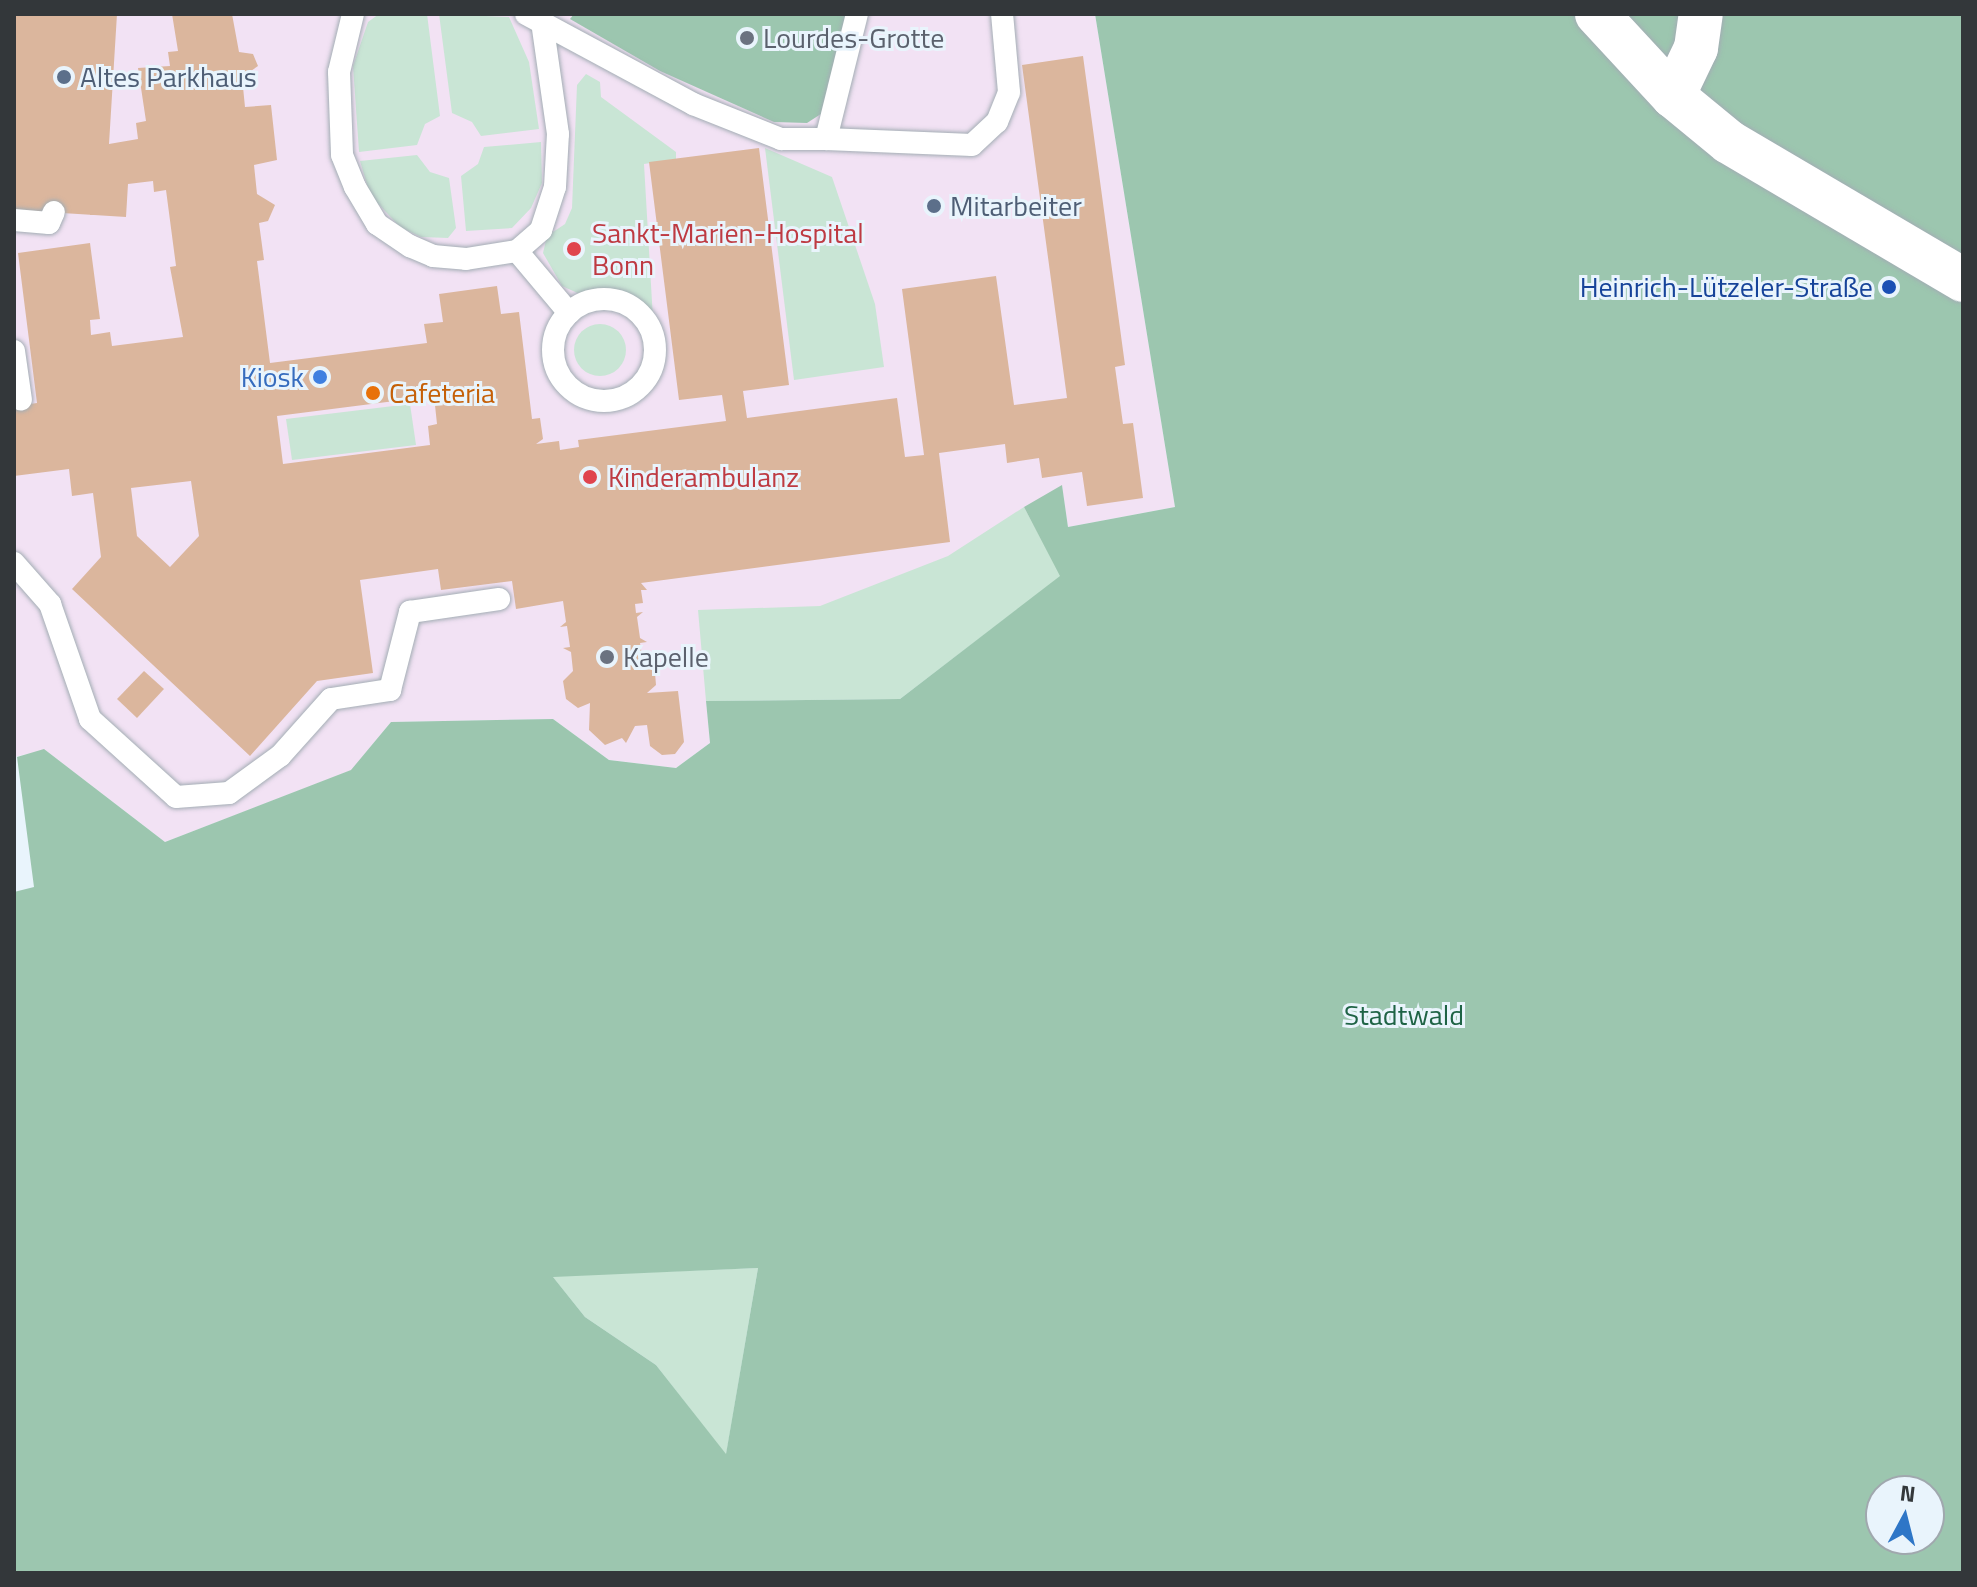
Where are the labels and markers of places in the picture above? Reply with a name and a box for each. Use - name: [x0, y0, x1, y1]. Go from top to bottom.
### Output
- place label: Lourdes-Grotte: [763, 21, 944, 55]
- marker: Lourdes-Grotte: [738, 29, 756, 47]
- place label: Altes Parkhaus: [80, 60, 257, 94]
- marker: Altes Parkhaus: [55, 68, 73, 86]
- place label: Mitarbeiter: [950, 189, 1082, 223]
- marker: Mitarbeiter: [925, 197, 943, 215]
- place label: Sankt-Marien-Hospital Bonn: [592, 216, 864, 282]
- marker: Sankt-Marien-Hospital Bonn: [563, 238, 585, 260]
- place label: Heinrich-Lützeler-Straße: [1580, 270, 1873, 304]
- marker: Heinrich-Lützeler-Straße: [1880, 278, 1898, 296]
- place label: Kiosk: [241, 360, 304, 394]
- marker: Kiosk: [311, 368, 329, 386]
- place label: Cafeteria: [389, 376, 495, 410]
- marker: Cafeteria: [364, 384, 382, 402]
- place label: Kinderambulanz: [608, 460, 799, 494]
- marker: Kinderambulanz: [579, 466, 601, 488]
- place label: Kapelle: [623, 640, 709, 674]
- marker: Kapelle: [598, 648, 616, 666]

